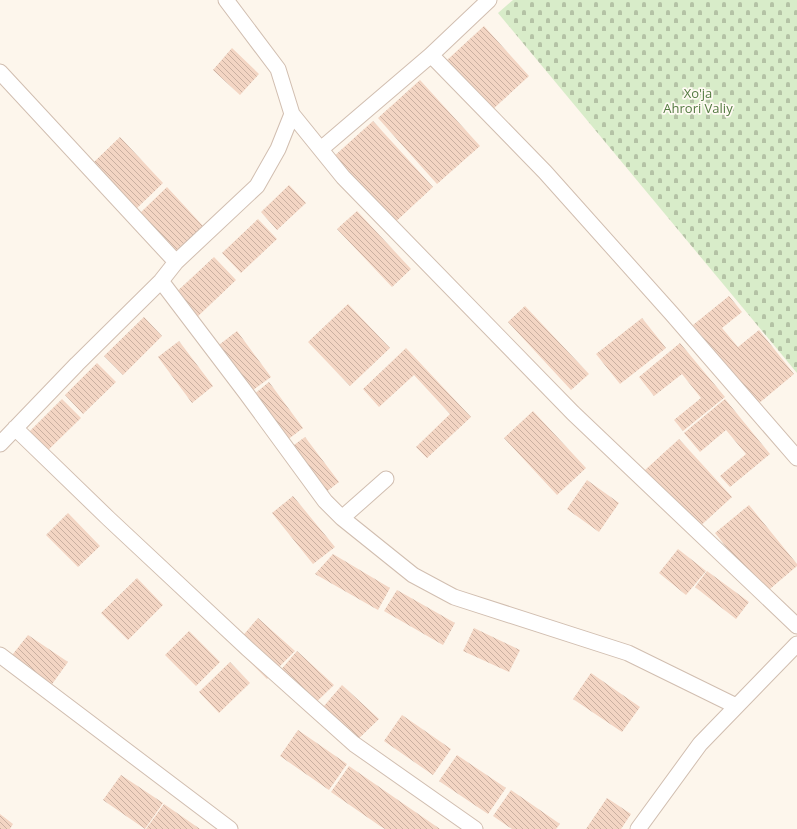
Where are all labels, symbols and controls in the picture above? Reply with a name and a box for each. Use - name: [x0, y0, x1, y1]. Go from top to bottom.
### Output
- park label: Xo'ja Ahrori Valiy: [663, 84, 733, 117]

